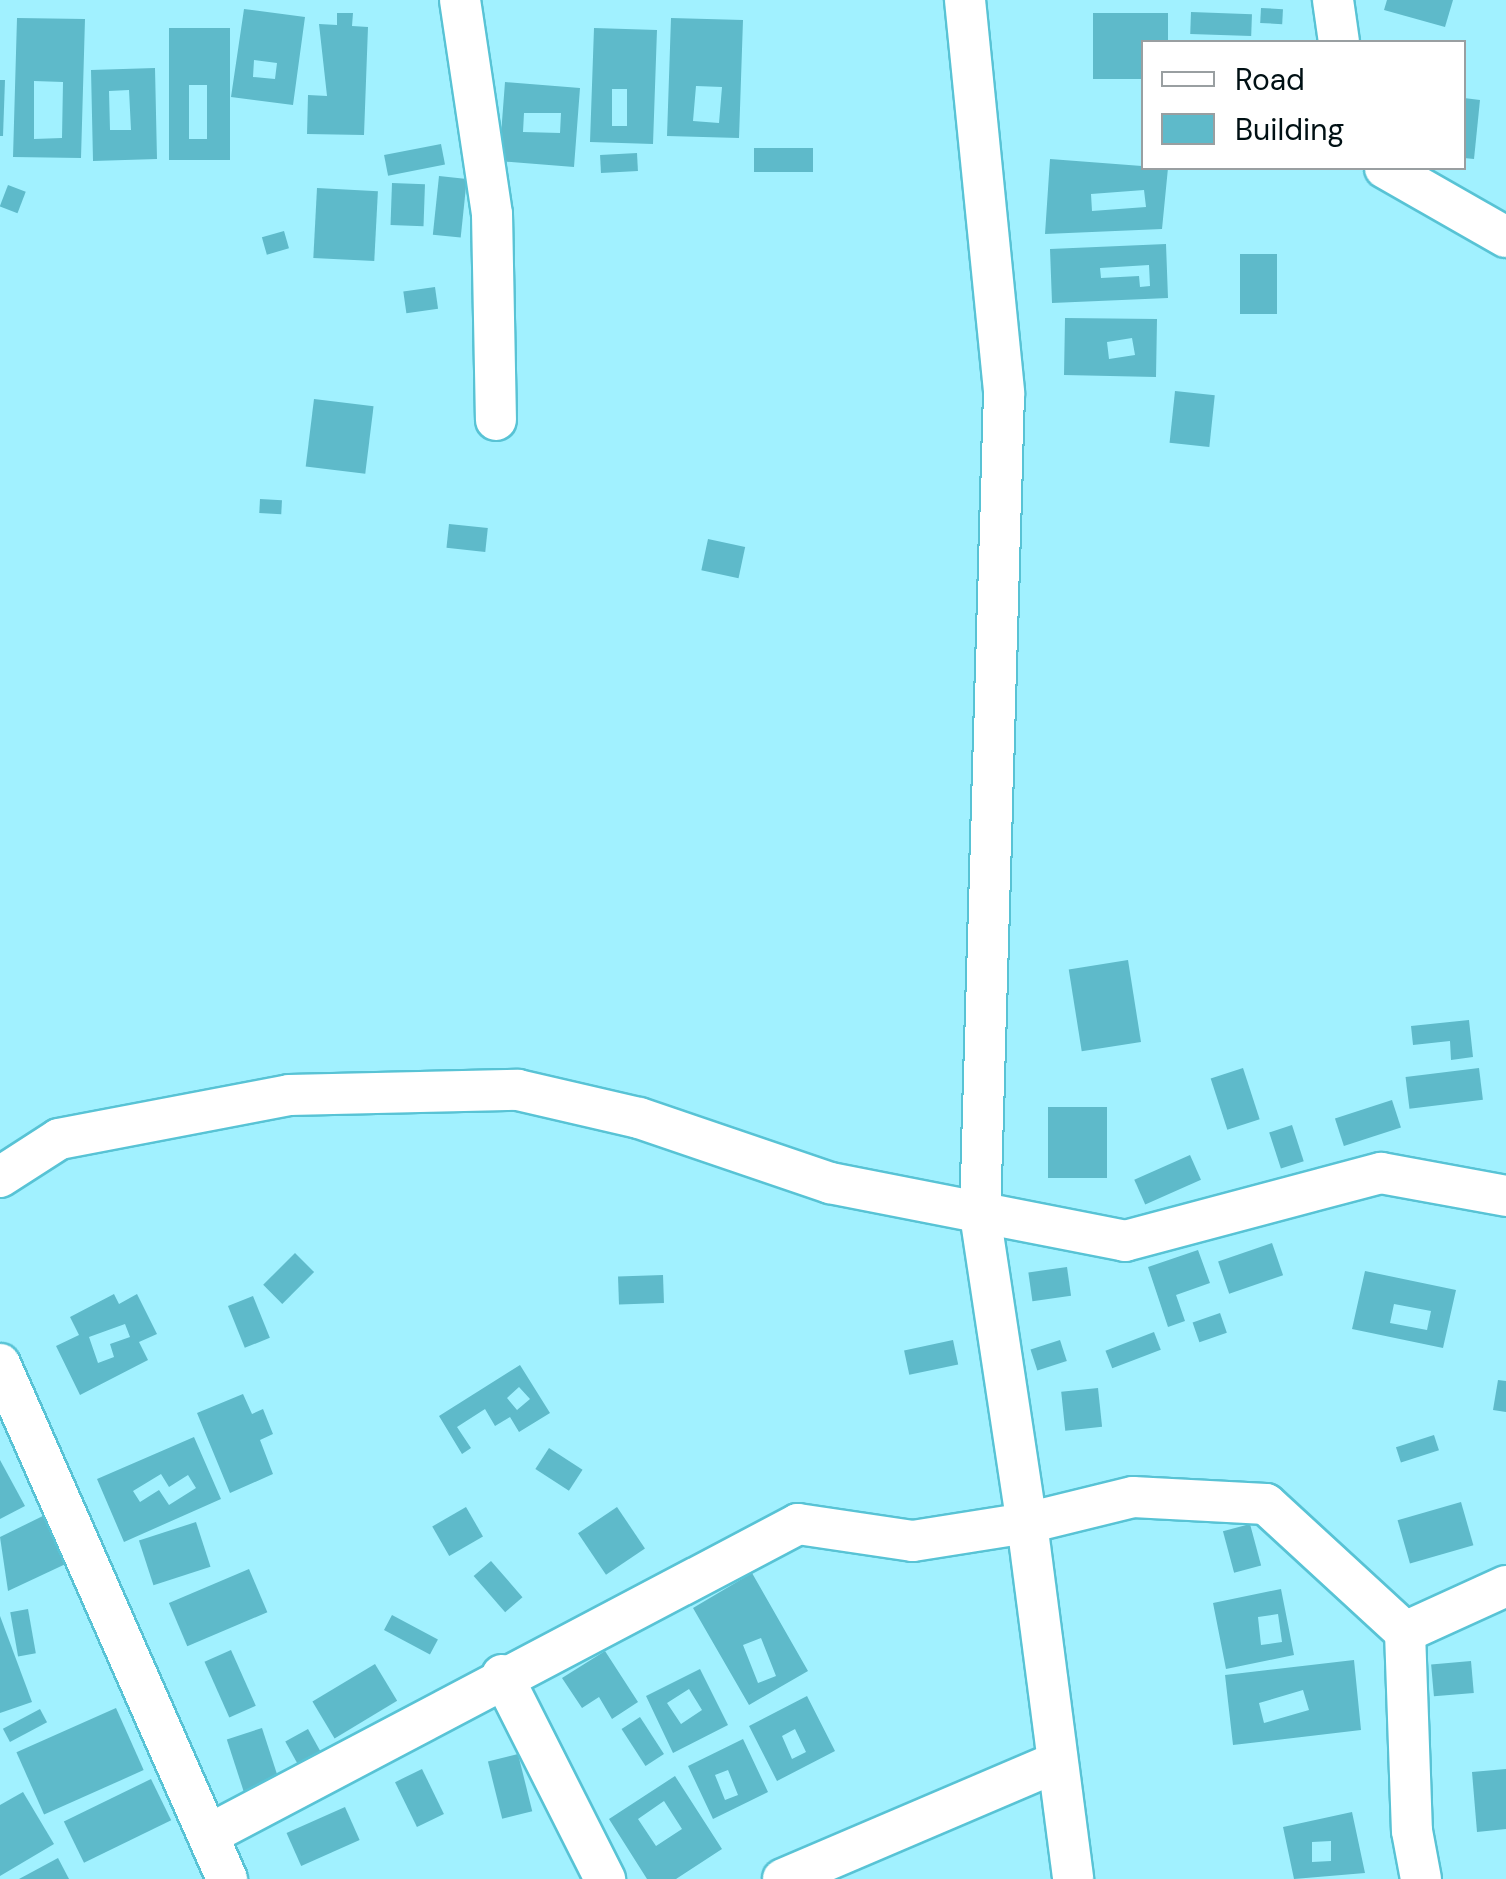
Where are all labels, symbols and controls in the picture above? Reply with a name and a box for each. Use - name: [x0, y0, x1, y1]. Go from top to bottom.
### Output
- legend: [1141, 40, 1466, 170]
- text: Road: [1235, 60, 1305, 99]
- text: Building: [1235, 110, 1344, 149]

